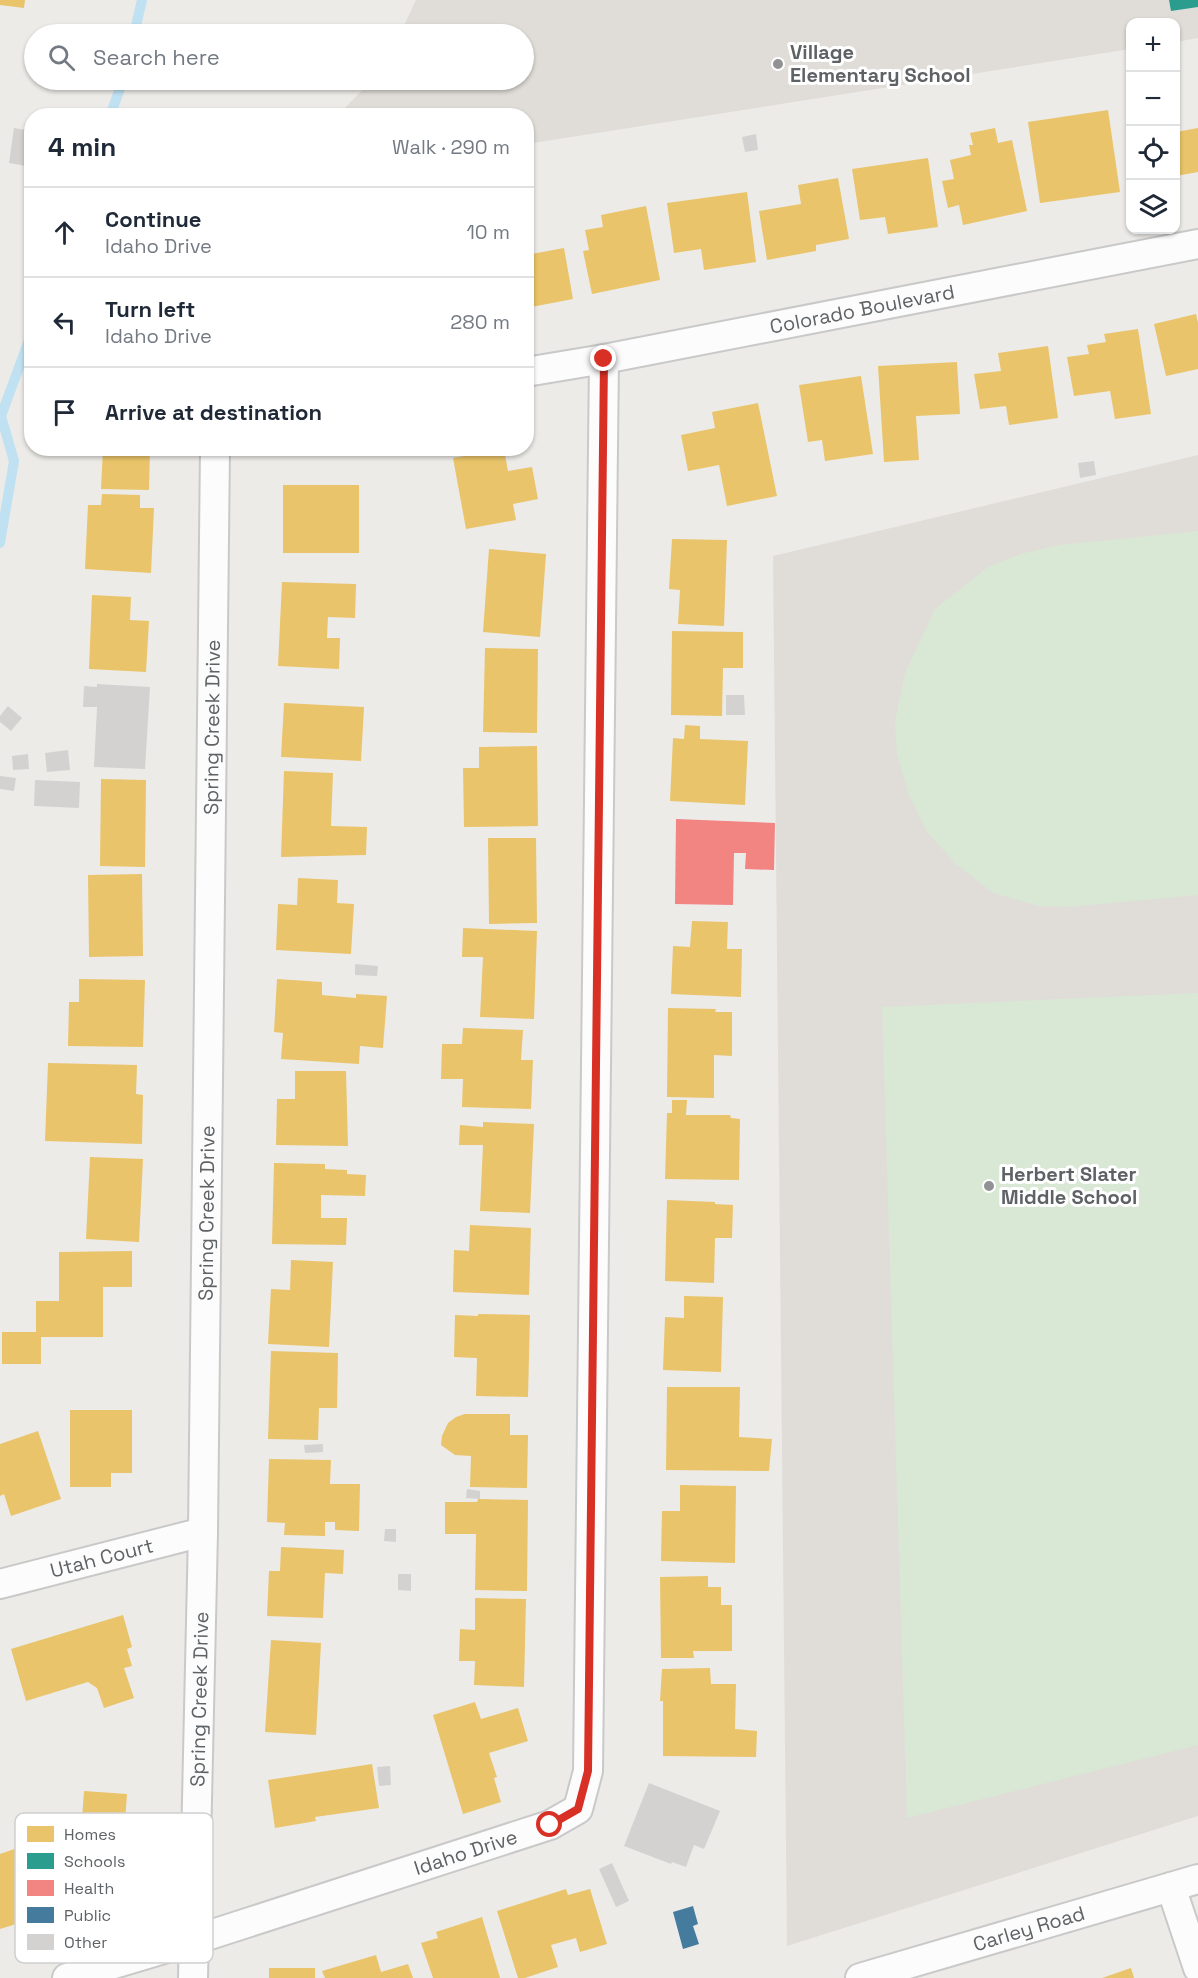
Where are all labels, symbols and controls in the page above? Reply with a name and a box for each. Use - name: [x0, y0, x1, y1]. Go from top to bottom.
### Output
- map controls: [1126, 18, 1180, 234]
- button: +: [1126, 18, 1180, 72]
- search box: [24, 24, 534, 90]
- place label: Village Elementary School: [790, 39, 971, 88]
- icon: search: [45, 41, 78, 74]
- text: Search here: [93, 43, 220, 71]
- marker: Village Elementary School: [771, 57, 785, 71]
- button: −: [1126, 72, 1180, 126]
- button: locate: [1126, 126, 1180, 180]
- text: 4 min: [48, 130, 116, 164]
- text: Walk · 290 m: [392, 134, 510, 160]
- button: layers: [1126, 180, 1180, 234]
- text: Continue: [105, 205, 201, 233]
- icon: ahead: [48, 216, 81, 249]
- text: 10 m: [466, 219, 510, 245]
- text: Idaho Drive: [105, 233, 212, 259]
- street label: Colorado Boulevard: [768, 278, 957, 340]
- text: Turn left: [105, 295, 195, 323]
- icon: left: [48, 306, 81, 339]
- text: 280 m: [450, 309, 510, 335]
- text: Idaho Drive: [105, 323, 212, 349]
- route end: [590, 345, 616, 371]
- icon: arrive: [48, 396, 81, 429]
- text: Arrive at destination: [105, 398, 322, 426]
- street label: Spring Creek Drive: [198, 639, 226, 815]
- street label: Spring Creek Drive: [193, 1125, 221, 1301]
- place label: Herbert Slater Middle School: [1001, 1161, 1137, 1210]
- marker: Herbert Slater Middle School: [982, 1179, 996, 1193]
- street label: Utah Court: [47, 1532, 156, 1584]
- street label: Spring Creek Drive: [184, 1611, 214, 1787]
- route start: [536, 1811, 562, 1837]
- legend: [15, 1813, 213, 1963]
- street label: Idaho Drive: [411, 1823, 521, 1881]
- text: Homes: [64, 1824, 116, 1845]
- text: Schools: [64, 1851, 125, 1872]
- text: Health: [64, 1878, 114, 1899]
- street label: Carley Road: [970, 1900, 1088, 1957]
- text: Public: [64, 1905, 111, 1926]
- text: Other: [64, 1932, 107, 1953]

